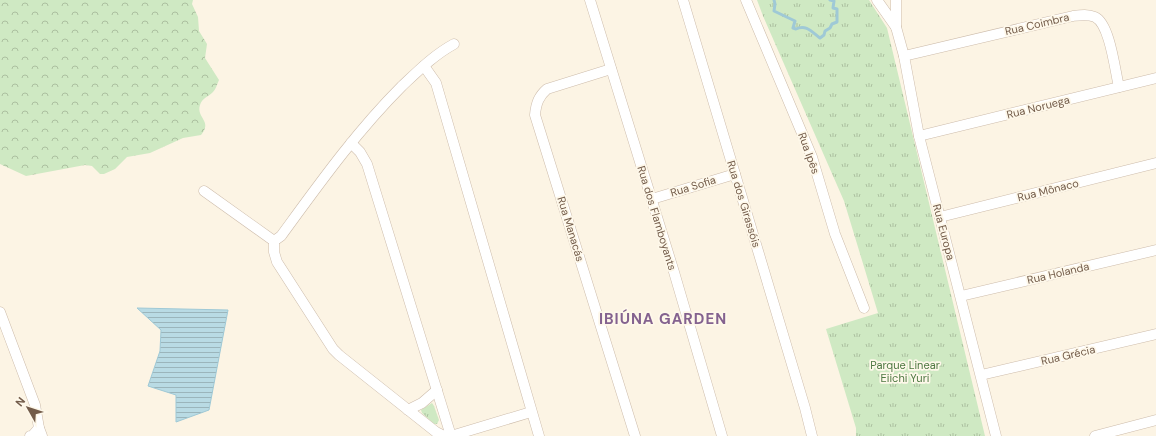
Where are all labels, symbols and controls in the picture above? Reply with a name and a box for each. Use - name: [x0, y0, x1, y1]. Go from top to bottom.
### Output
- street label: Rua Coimbra: [1003, 10, 1071, 38]
- street label: Rua Noruega: [1005, 92, 1071, 122]
- street label: Rua Ipês: [795, 130, 823, 176]
- street label: Rua dos Girassóis: [724, 159, 764, 249]
- street label: Rua dos Flamboyants: [634, 164, 680, 272]
- street label: Rua Sofia: [669, 172, 717, 200]
- street label: Rua Mônaco: [1016, 176, 1080, 204]
- street label: Rua Manacás: [554, 195, 588, 263]
- street label: Rua Europa: [930, 202, 958, 262]
- street label: Rua Holanda: [1026, 259, 1090, 287]
- district label: IBIÚNA GARDEN: [599, 309, 727, 329]
- street label: Rua Grécia: [1040, 342, 1096, 368]
- park label: Parque Linear Eiichi Yuri: [870, 358, 940, 385]
- north arrow: [8, 388, 48, 428]
- text: N: [12, 394, 28, 409]

